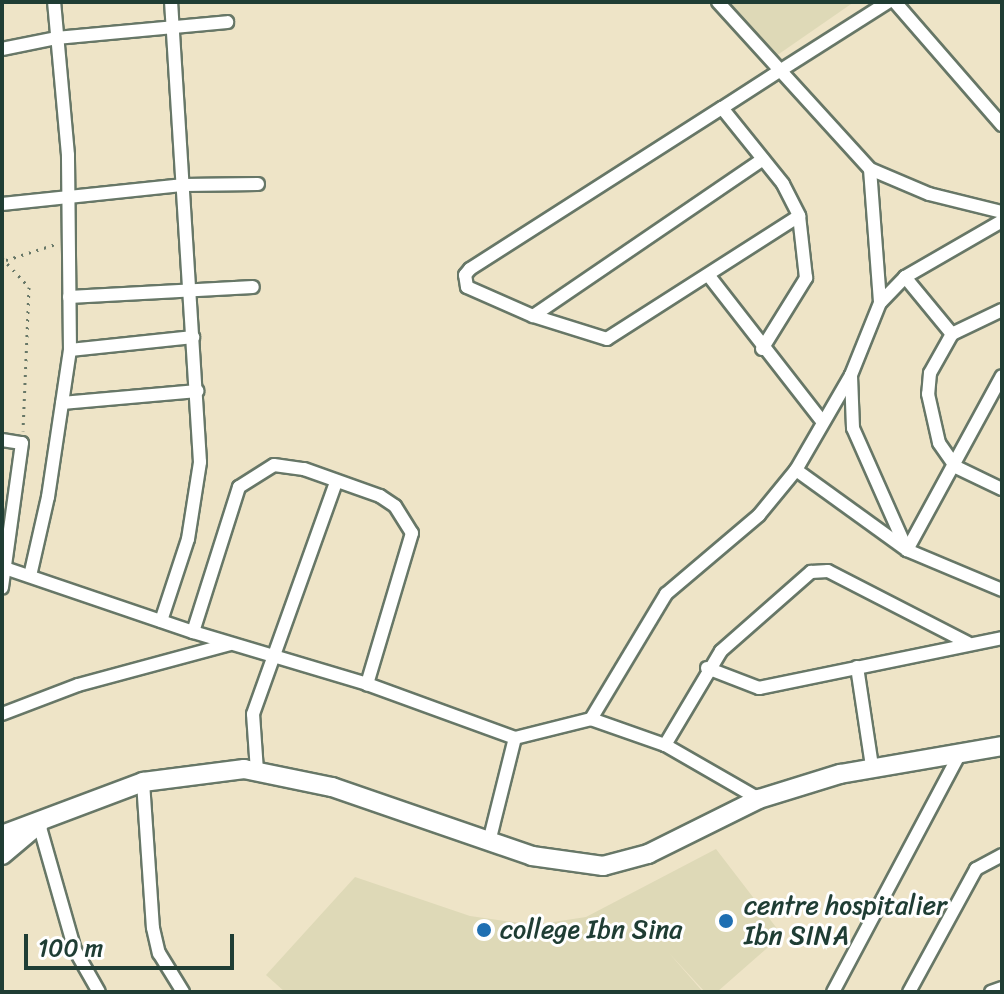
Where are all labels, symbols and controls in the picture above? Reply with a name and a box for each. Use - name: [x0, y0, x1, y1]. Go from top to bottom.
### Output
- place label: centre hospitalier Ibn SINA: [744, 890, 948, 952]
- marker: centre hospitalier Ibn SINA: [715, 910, 737, 932]
- place label: college Ibn Sina: [500, 914, 683, 946]
- scale bar: [28, 918, 238, 968]
- marker: college Ibn Sina: [475, 921, 493, 939]
- text: 100 m: [38, 927, 103, 969]

